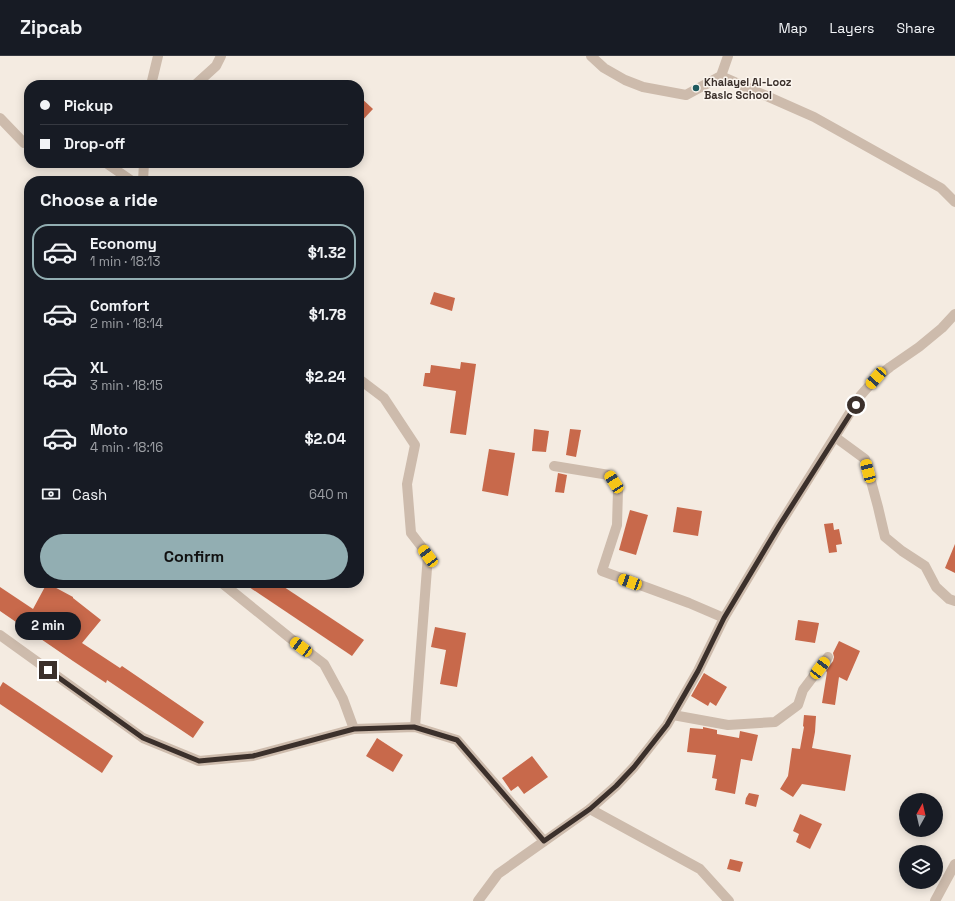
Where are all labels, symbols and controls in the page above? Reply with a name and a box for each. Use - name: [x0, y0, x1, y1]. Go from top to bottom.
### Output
- text: Zipcab: [20, 15, 82, 40]
- text: Map: [778, 19, 808, 37]
- text: Layers: [830, 19, 874, 37]
- text: Share: [896, 19, 935, 37]
- place label: Khalayel Al-Looz Basic School: [704, 75, 792, 102]
- marker: Khalayel Al-Looz Basic School: [691, 83, 701, 93]
- text: Pickup: [64, 96, 113, 115]
- text: Drop-off: [64, 134, 125, 153]
- text: Choose a ride: [40, 188, 158, 211]
- icon: car: [42, 234, 78, 270]
- text: Economy: [90, 234, 157, 253]
- text: $1.32: [308, 243, 346, 262]
- text: 1 min · 18:13: [90, 253, 160, 270]
- icon: car: [42, 296, 78, 332]
- text: Comfort: [90, 296, 150, 315]
- text: $1.78: [309, 305, 346, 324]
- text: 2 min · 18:14: [90, 315, 163, 332]
- icon: car: [42, 358, 78, 394]
- text: XL: [90, 358, 108, 377]
- car: [864, 365, 888, 391]
- text: $2.24: [305, 367, 346, 386]
- text: 3 min · 18:15: [90, 377, 163, 394]
- route start: [847, 396, 865, 414]
- icon: car: [42, 420, 78, 456]
- text: Moto: [90, 420, 128, 439]
- text: $2.04: [304, 429, 346, 448]
- text: 4 min · 18:16: [90, 439, 163, 456]
- car: [859, 458, 877, 484]
- car: [602, 469, 626, 495]
- icon: cash: [40, 483, 62, 505]
- text: Cash: [72, 485, 107, 504]
- text: 640 m: [309, 486, 348, 503]
- button: Confirm: [40, 534, 348, 580]
- car: [416, 543, 440, 569]
- car: [617, 572, 643, 592]
- callout: 2 min: [15, 612, 81, 640]
- text: 2 min: [31, 617, 65, 634]
- car: [288, 635, 314, 659]
- car: [808, 655, 832, 681]
- route end: [39, 661, 57, 679]
- north arrow: [899, 793, 943, 837]
- map controls: [899, 793, 943, 889]
- button: layers: [899, 845, 943, 889]

